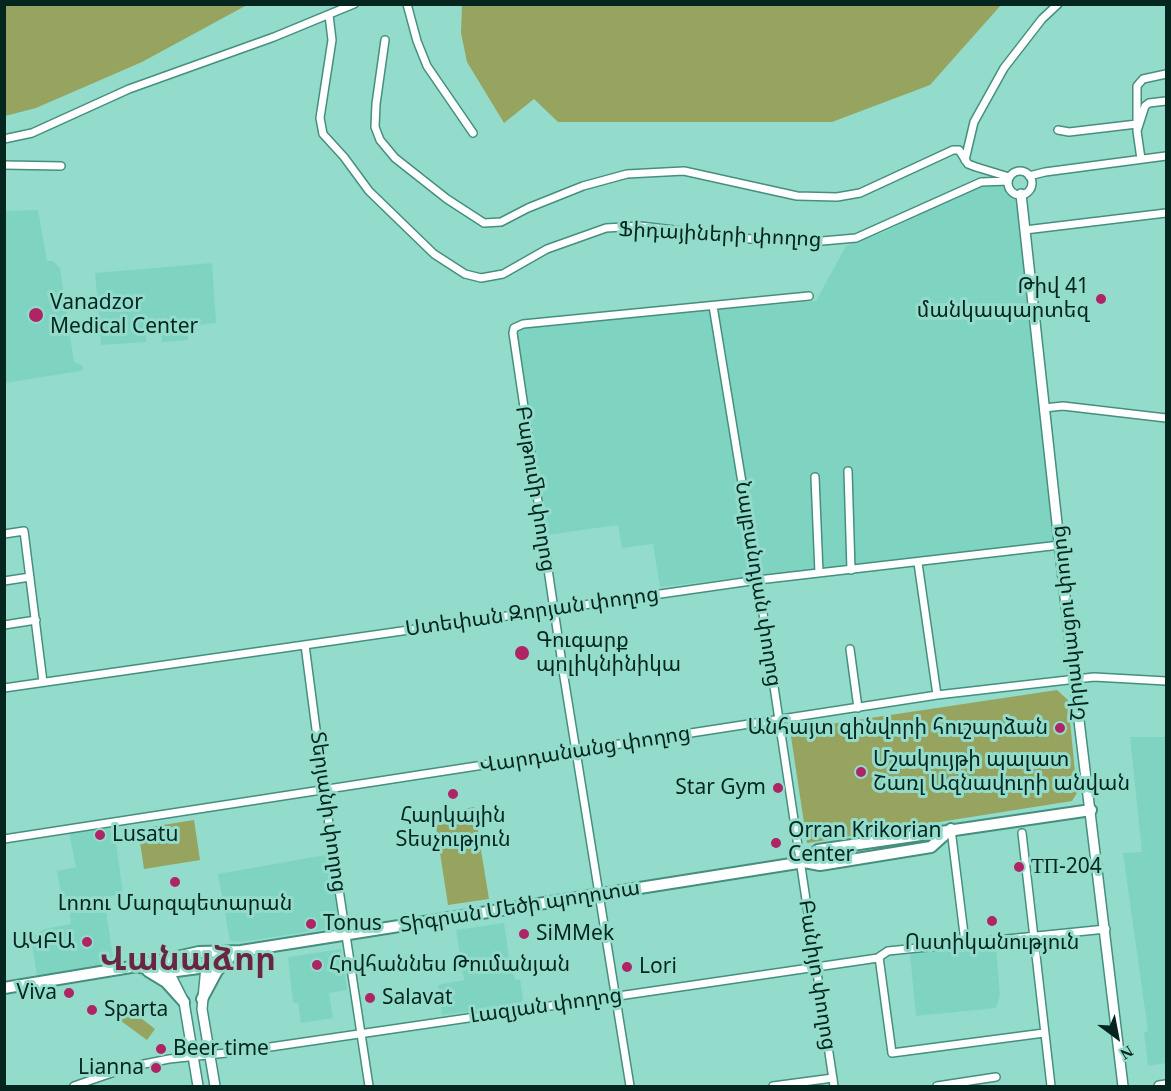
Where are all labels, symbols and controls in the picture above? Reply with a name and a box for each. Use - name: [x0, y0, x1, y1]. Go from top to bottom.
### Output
- street label: Ֆիդայիների փողոց: [618, 217, 822, 253]
- place label: Թիվ 41 մանկապարտեզ: [917, 274, 1089, 324]
- place label: Vanadzor Medical Center: [50, 290, 198, 340]
- marker: Թիվ 41 մանկապարտեզ: [1094, 292, 1108, 306]
- marker: Vanadzor Medical Center: [27, 306, 45, 324]
- street label: Բաթումի փողոց: [509, 404, 561, 574]
- street label: Նալբանդյան փողոց: [729, 479, 787, 689]
- street label: Շիրակացու փողոց: [1046, 524, 1092, 722]
- street label: Ստեփան Զորյան փողոց: [404, 582, 660, 642]
- place label: Գուգարք պոլիկնինիկա: [536, 628, 681, 678]
- marker: Գուգարք պոլիկնինիկա: [513, 644, 531, 662]
- place label: Անհայտ զինվորի հուշարձան: [748, 715, 1048, 741]
- street label: Վարդանանց փողոց: [478, 721, 692, 779]
- marker: Անհայտ զինվորի հուշարձան: [1053, 721, 1067, 735]
- street label: Տերյանի փողոց: [304, 730, 352, 894]
- place label: Մշակույթի պալատ Շառլ Ազնավուրի անվան: [873, 747, 1130, 797]
- marker: Մշակույթի պալատ Շառլ Ազնավուրի անվան: [854, 765, 868, 779]
- place label: Star Gym: [675, 775, 766, 801]
- marker: Star Gym: [771, 781, 785, 795]
- marker: Հարկային Տեսչություն: [446, 787, 460, 801]
- place label: Հարկային Տեսչություն: [396, 803, 510, 853]
- place label: Orran Krikorian Center: [788, 818, 941, 868]
- place label: Lusatu: [112, 822, 178, 848]
- marker: Lusatu: [93, 828, 107, 842]
- marker: Orran Krikorian Center: [769, 836, 783, 850]
- place label: ТП-204: [1031, 854, 1102, 880]
- marker: ТП-204: [1012, 860, 1026, 874]
- marker: Լոռու Մարզպետարան: [168, 875, 182, 889]
- street label: Տիգրան Մեծի պողոտա: [398, 876, 642, 938]
- place label: Լոռու Մարզպետարան: [58, 891, 292, 917]
- street label: Բանիյո փողոց: [793, 898, 841, 1052]
- place label: Tonus: [323, 911, 382, 937]
- marker: Ոստիկանություն: [985, 914, 999, 928]
- marker: Tonus: [304, 917, 318, 931]
- place label: SiMMek: [536, 921, 614, 947]
- marker: SiMMek: [517, 927, 531, 941]
- place label: ԱԿԲԱ: [12, 929, 75, 955]
- place label: Ոստիկանություն: [905, 930, 1079, 956]
- marker: ԱԿԲԱ: [80, 935, 94, 949]
- district label: Վանաձոր: [100, 941, 276, 981]
- place label: Հովհաննես Թումանյան: [329, 952, 570, 978]
- place label: Lori: [639, 954, 677, 980]
- marker: Հովհաննես Թումանյան: [310, 958, 324, 972]
- marker: Lori: [620, 960, 634, 974]
- place label: Viva: [17, 980, 57, 1006]
- street label: Լազյան փողոց: [468, 983, 624, 1029]
- place label: Salavat: [382, 985, 453, 1011]
- marker: Viva: [62, 986, 76, 1000]
- marker: Salavat: [363, 991, 377, 1005]
- place label: Sparta: [104, 997, 168, 1023]
- marker: Sparta: [85, 1003, 99, 1017]
- north arrow: [1087, 1007, 1147, 1067]
- place label: Beer time: [173, 1036, 269, 1062]
- marker: Beer time: [154, 1042, 168, 1056]
- text: N: [1117, 1042, 1136, 1063]
- place label: Lianna: [78, 1055, 144, 1081]
- marker: Lianna: [149, 1061, 163, 1075]

